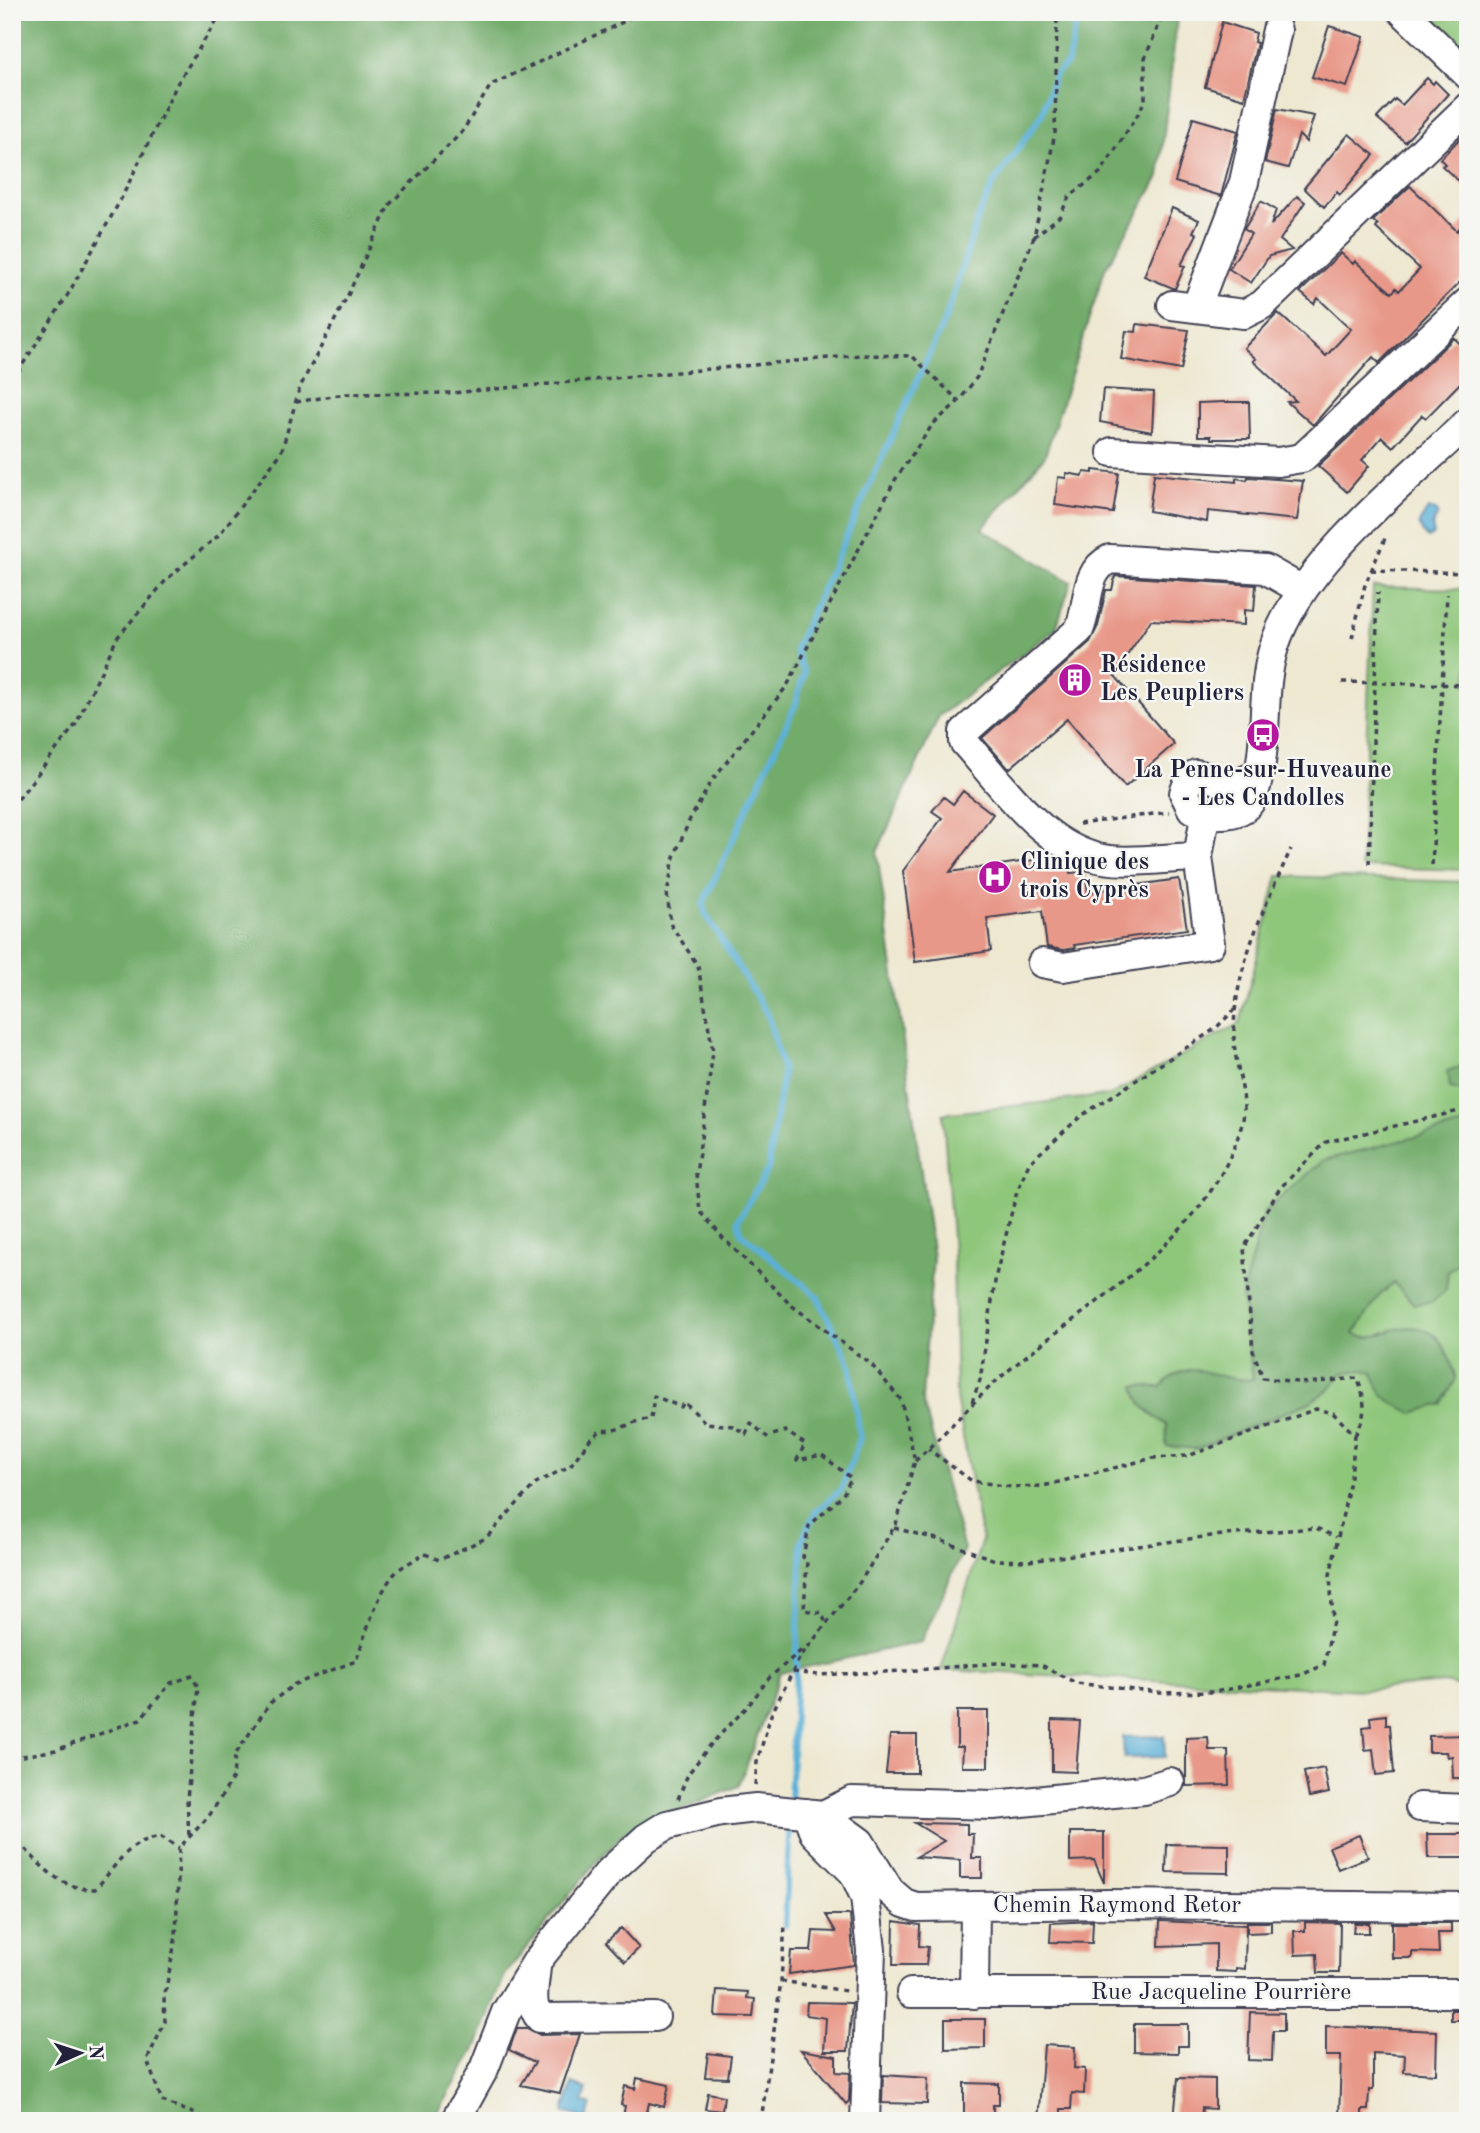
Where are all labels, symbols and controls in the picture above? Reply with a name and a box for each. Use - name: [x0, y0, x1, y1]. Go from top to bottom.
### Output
- place label: Résidence Les Peupliers: [1100, 654, 1244, 706]
- building icon: Résidence Les Peupliers: [1056, 661, 1094, 699]
- bus stop icon: La Penne-sur-Huveaune - Les Candolles: [1244, 716, 1282, 754]
- place label: La Penne-sur-Huveaune - Les Candolles: [1134, 759, 1392, 811]
- place label: Clinique des trois Cyprès: [1020, 851, 1149, 903]
- hospital icon: Clinique des trois Cyprès: [976, 858, 1014, 896]
- street label: Chemin Raymond Retor: [993, 1894, 1241, 1918]
- street label: Rue Jacqueline Pourrière: [1091, 1981, 1351, 2005]
- north arrow: [46, 2018, 116, 2088]
- text: N: [85, 2044, 104, 2060]

